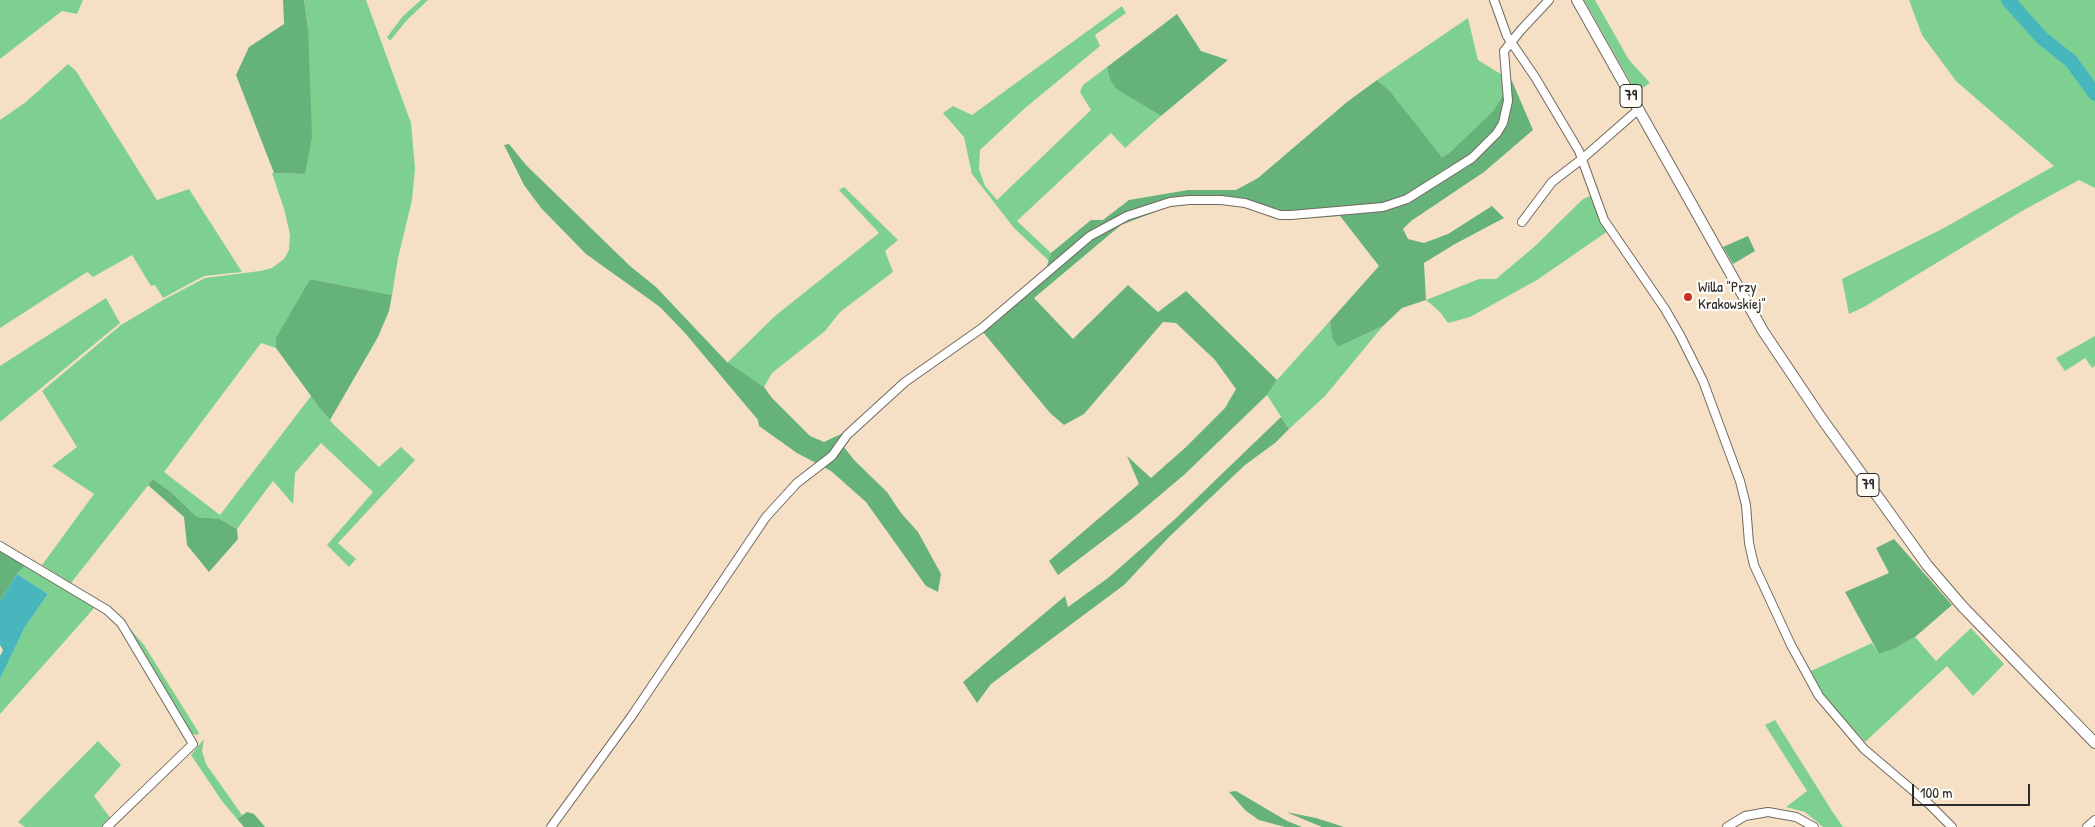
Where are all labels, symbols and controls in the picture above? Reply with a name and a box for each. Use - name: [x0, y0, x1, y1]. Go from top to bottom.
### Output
- road number: 79: [1620, 84, 1642, 108]
- place label: Willa "Przy Krakowskiej": [1698, 279, 1766, 314]
- marker: Willa "Przy Krakowskiej": [1682, 291, 1694, 303]
- road number: 79: [1857, 474, 1879, 496]
- scale bar: [1915, 774, 2032, 806]
- text: 100 m: [1920, 782, 1953, 803]

